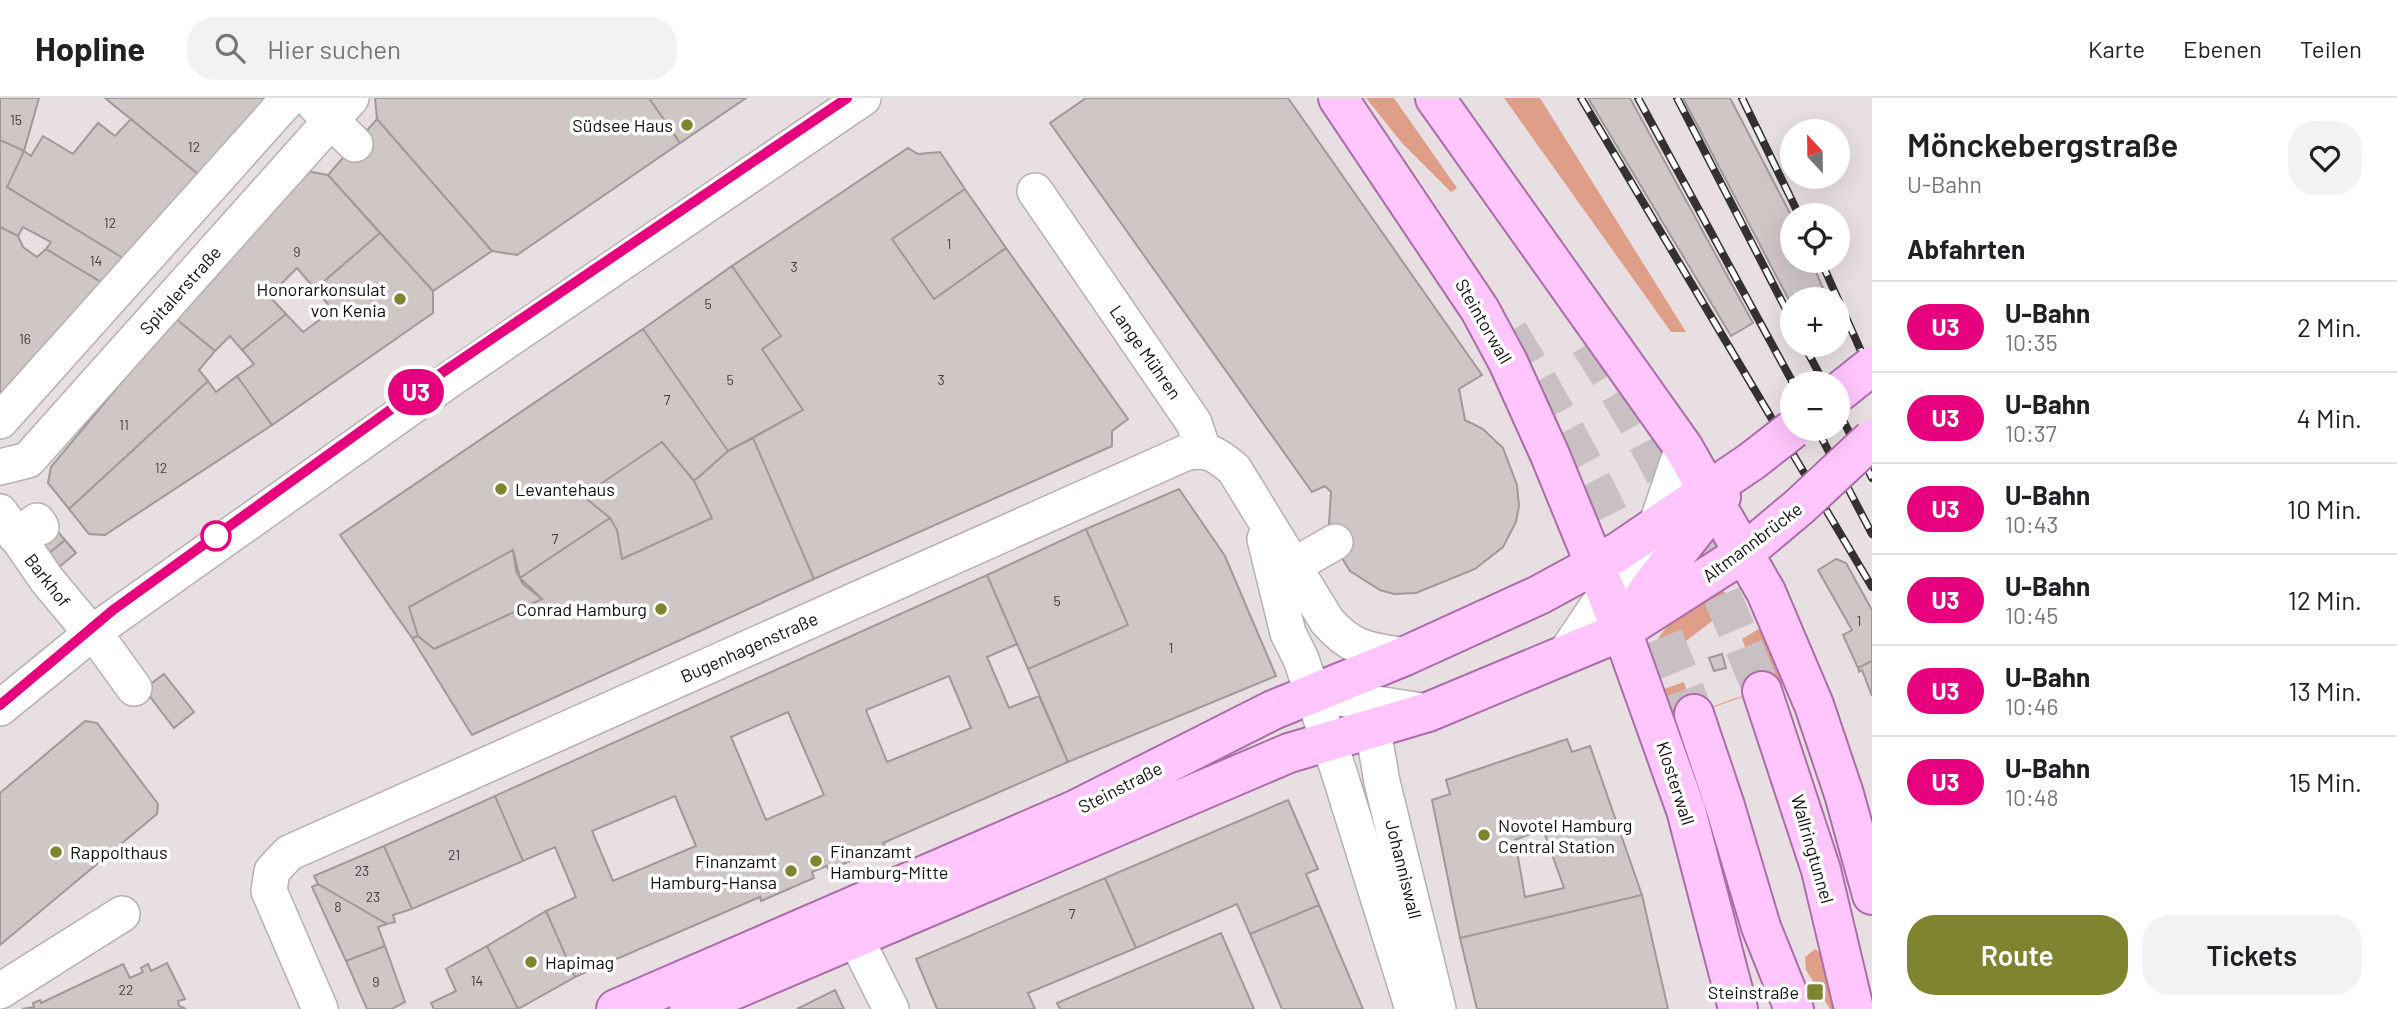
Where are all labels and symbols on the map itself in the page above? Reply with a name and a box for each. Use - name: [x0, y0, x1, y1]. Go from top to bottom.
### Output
- house number: 15: [10, 111, 22, 128]
- place label: Südsee Haus: [572, 114, 673, 136]
- marker: Südsee Haus: [679, 117, 695, 133]
- north arrow: [1780, 119, 1850, 189]
- house number: 12: [188, 138, 200, 155]
- house number: 12: [104, 214, 116, 231]
- house number: 1: [947, 235, 951, 252]
- street label: Spitalerstraße: [135, 241, 225, 339]
- house number: 9: [293, 243, 301, 260]
- house number: 14: [90, 252, 102, 269]
- house number: 3: [790, 258, 798, 275]
- street label: Steintorwall: [1451, 275, 1517, 367]
- place label: Honorarkonsulat von Kenia: [256, 278, 386, 321]
- marker: Honorarkonsulat von Kenia: [392, 291, 408, 307]
- house number: 5: [704, 295, 712, 312]
- street label: Lange Mühren: [1105, 301, 1187, 403]
- house number: 16: [19, 330, 31, 347]
- line badge: U3: [384, 369, 448, 415]
- house number: 5: [726, 371, 734, 388]
- house number: 3: [937, 371, 945, 388]
- house number: 7: [664, 391, 671, 408]
- house number: 11: [119, 416, 129, 433]
- house number: 12: [155, 459, 167, 476]
- place label: Levantehaus: [515, 478, 615, 500]
- marker: Levantehaus: [493, 481, 509, 497]
- street label: Altmannbrücke: [1698, 497, 1806, 587]
- unlabelled marker: [201, 521, 231, 551]
- house number: 7: [552, 530, 559, 547]
- street label: Barkhof: [20, 549, 76, 611]
- house number: 5: [1053, 592, 1061, 609]
- place label: Conrad Hamburg: [516, 598, 647, 620]
- marker: Conrad Hamburg: [653, 601, 669, 617]
- street label: Bugenhagenstraße: [677, 607, 821, 687]
- house number: 1: [1857, 612, 1861, 629]
- house number: 1: [1169, 639, 1173, 656]
- street label: Klosterwall: [1652, 738, 1700, 828]
- street label: Steinstraße: [1074, 756, 1166, 818]
- street label: Wallringtunnel: [1787, 792, 1839, 906]
- place label: Novotel Hamburg Central Station: [1498, 814, 1632, 857]
- street label: Johanniswall: [1381, 817, 1427, 921]
- marker: Novotel Hamburg Central Station: [1476, 827, 1492, 843]
- place label: Finanzamt Hamburg-Mitte: [830, 840, 948, 883]
- place label: Rappolthaus: [70, 841, 168, 863]
- marker: Rappolthaus: [48, 844, 64, 860]
- house number: 21: [448, 846, 460, 863]
- place label: Finanzamt Hamburg-Hansa: [650, 850, 777, 893]
- marker: Finanzamt Hamburg-Mitte: [808, 853, 824, 869]
- house number: 23: [355, 862, 369, 879]
- marker: Finanzamt Hamburg-Hansa: [783, 863, 799, 879]
- house number: 23: [366, 888, 380, 905]
- house number: 8: [334, 898, 342, 915]
- house number: 7: [1069, 905, 1076, 922]
- place label: Hapimag: [545, 951, 614, 973]
- marker: Hapimag: [523, 954, 539, 970]
- house number: 14: [471, 972, 483, 989]
- house number: 9: [372, 973, 380, 990]
- house number: 22: [118, 981, 134, 998]
- place label: Steinstraße: [1708, 981, 1799, 1003]
- marker: Steinstraße: [1805, 982, 1825, 1002]

